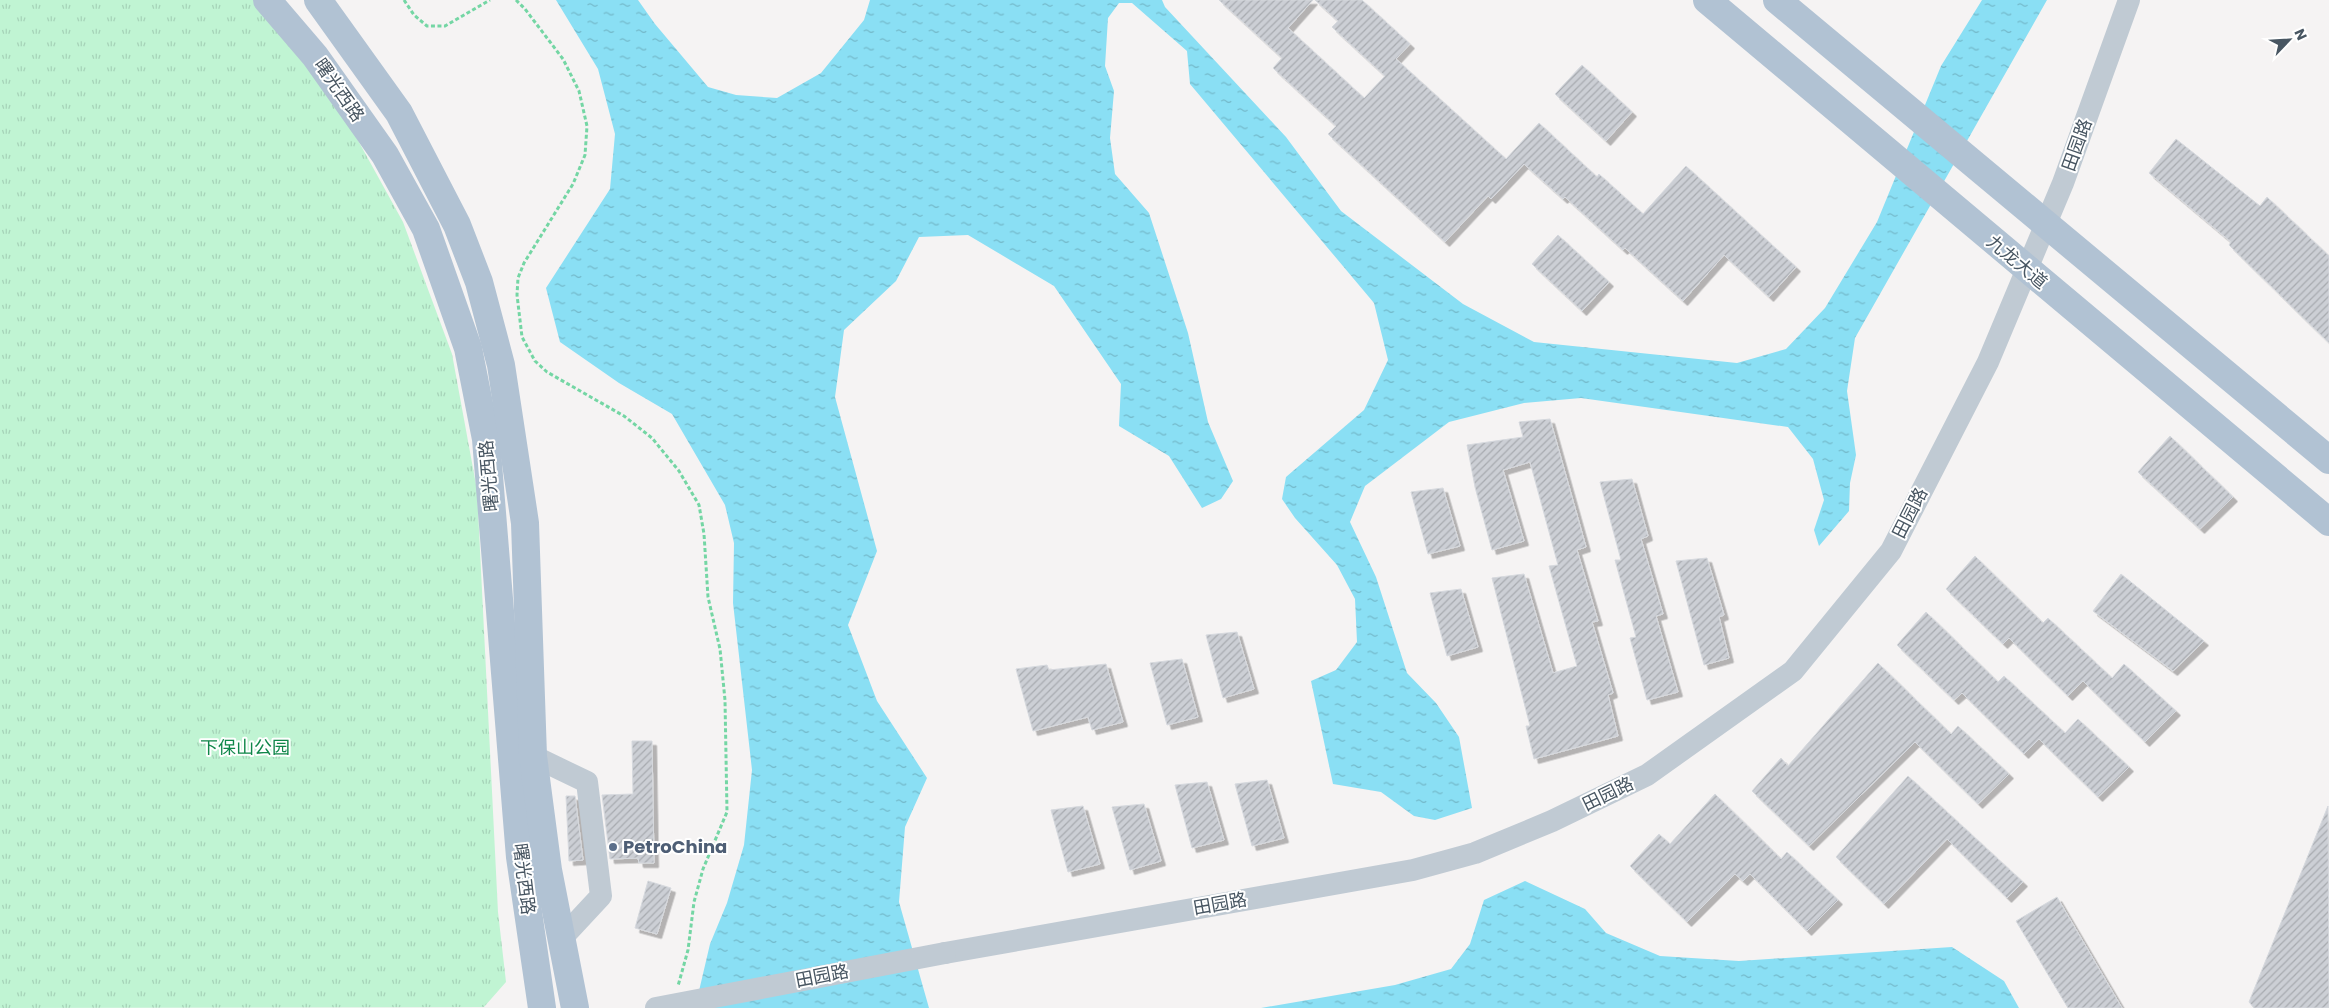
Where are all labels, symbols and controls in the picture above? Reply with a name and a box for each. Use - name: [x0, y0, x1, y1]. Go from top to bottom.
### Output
- north arrow: [2264, 15, 2314, 65]
- text: N: [2289, 26, 2312, 44]
- street label: 曙光西路: [309, 53, 370, 126]
- street label: 田园路: [2056, 115, 2098, 174]
- street label: 九龙大道: [1982, 229, 2053, 294]
- street label: 曙光西路: [473, 439, 504, 513]
- street label: 田园路: [1886, 483, 1933, 543]
- park label: 下保山公园: [200, 735, 290, 760]
- street label: 田园路: [1578, 770, 1638, 817]
- place label: PetroChina: [623, 834, 727, 859]
- marker: PetroChina: [607, 841, 619, 853]
- street label: 曙光西路: [508, 842, 541, 916]
- street label: 田园路: [1191, 887, 1249, 921]
- street label: 田园路: [793, 958, 851, 993]

